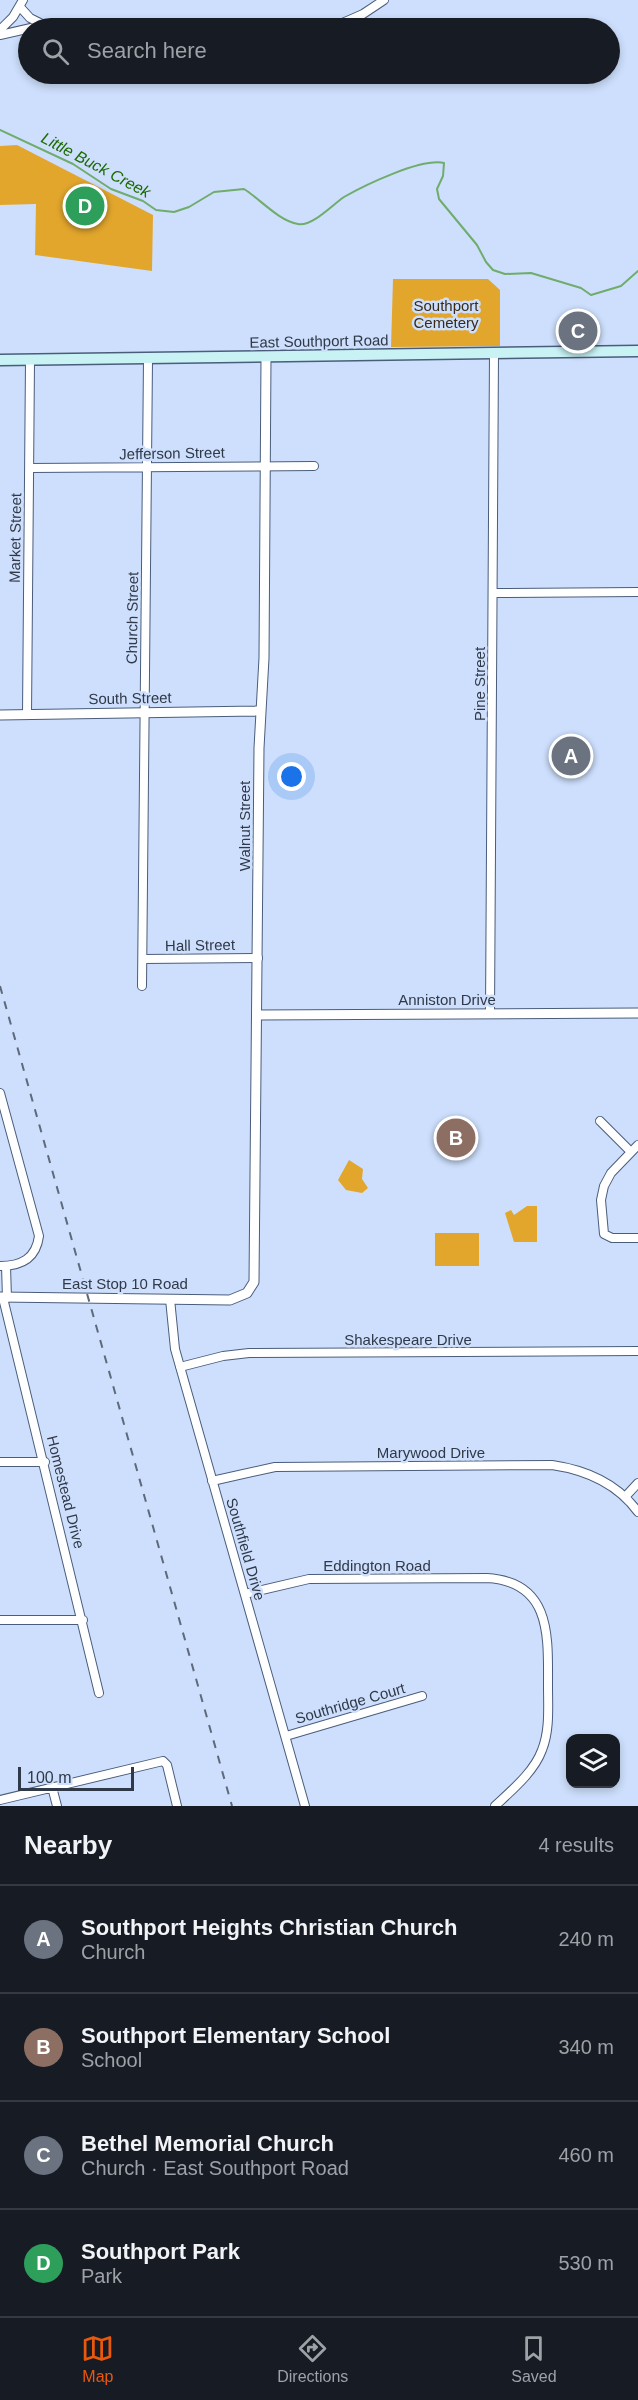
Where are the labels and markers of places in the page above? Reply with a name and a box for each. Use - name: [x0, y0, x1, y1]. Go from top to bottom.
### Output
- pin: D: [66, 184, 104, 228]
- pin: C: [558, 308, 598, 354]
- pin: A: [552, 734, 590, 778]
- pin: B: [436, 1116, 476, 1160]

